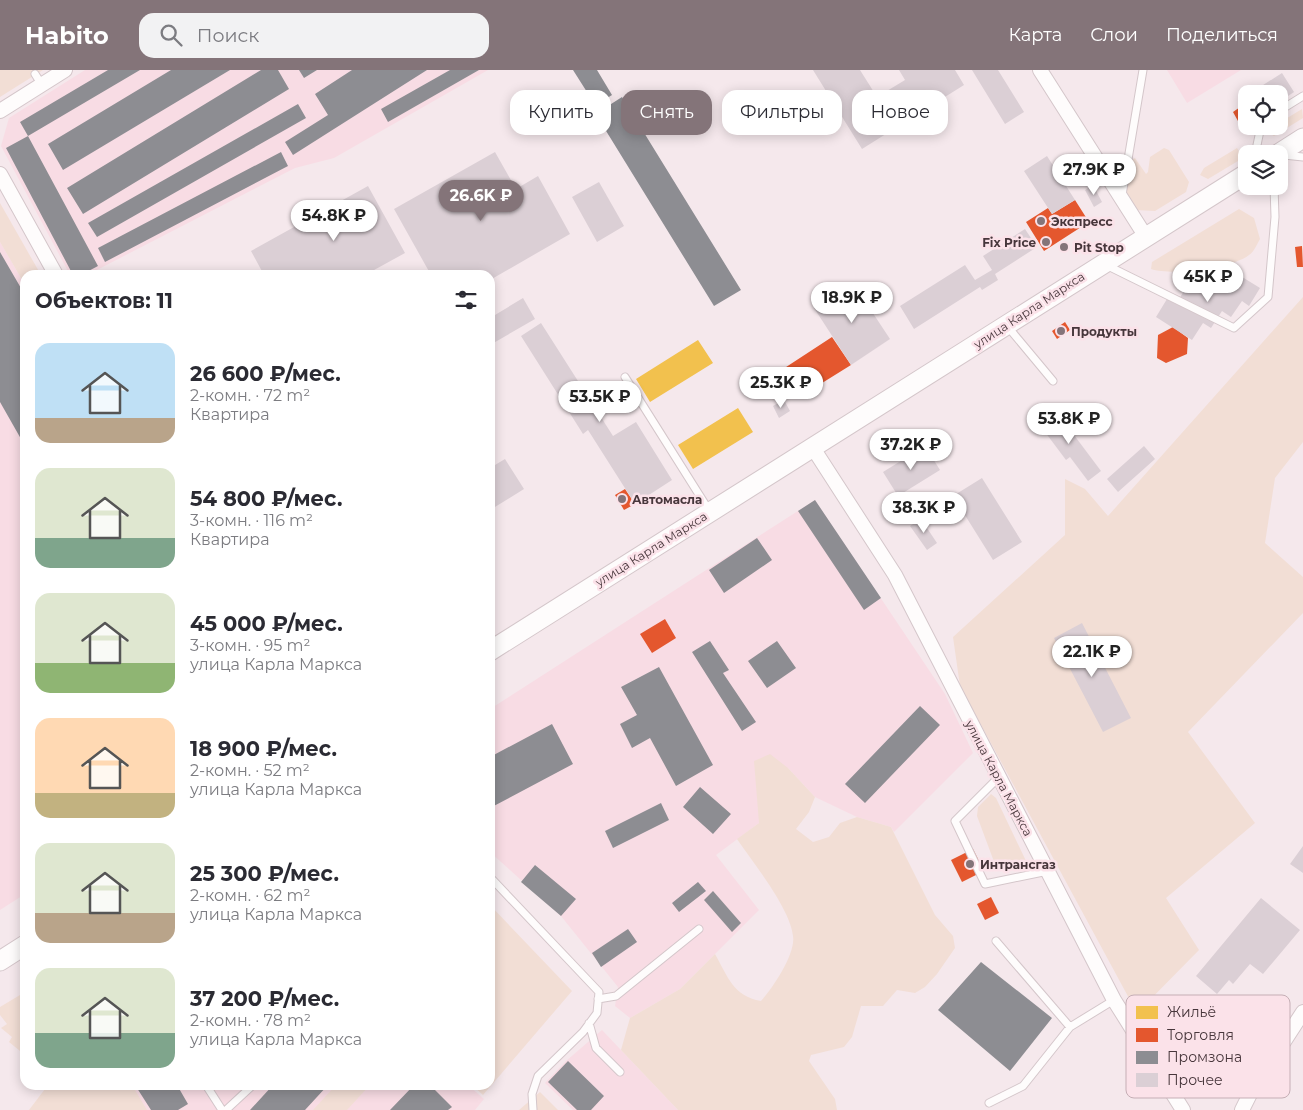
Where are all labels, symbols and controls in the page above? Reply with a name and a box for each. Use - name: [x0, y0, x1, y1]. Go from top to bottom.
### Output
- search box: [139, 13, 489, 58]
- text: Habito: [25, 21, 109, 50]
- icon: search: [157, 21, 185, 49]
- text: Поиск: [197, 24, 259, 47]
- text: Карта: [1008, 24, 1062, 46]
- text: Слои: [1090, 24, 1138, 46]
- text: Поделиться: [1166, 24, 1278, 46]
- map controls: [1238, 85, 1288, 195]
- button: locate: [1238, 85, 1288, 135]
- chip: Купить: [510, 90, 611, 135]
- chip: Снять: [621, 90, 712, 135]
- chip: Фильтры: [722, 90, 842, 135]
- chip: Новое: [852, 90, 948, 135]
- button: layers: [1238, 145, 1288, 195]
- pin: 27.9K ₽: [1048, 154, 1140, 196]
- text: 27.9K ₽: [1063, 160, 1125, 179]
- pin: 26.6K ₽: [435, 180, 527, 222]
- text: 26.6K ₽: [450, 186, 512, 205]
- pin: 54.8K ₽: [288, 200, 380, 242]
- text: 54.8K ₽: [302, 206, 366, 225]
- place label: Экспресс: [1051, 214, 1113, 229]
- marker: Экспресс: [1035, 215, 1047, 227]
- place label: Fix Price: [982, 235, 1036, 250]
- marker: Fix Price: [1040, 236, 1052, 248]
- place label: Pit Stop: [1074, 240, 1124, 255]
- marker: Pit Stop: [1058, 241, 1070, 253]
- pin: 45K ₽: [1173, 260, 1243, 303]
- text: 45K ₽: [1183, 267, 1233, 286]
- street label: улица Карла Маркса: [970, 269, 1087, 352]
- pin: 18.9K ₽: [806, 282, 898, 324]
- icon: filters: [452, 286, 480, 314]
- text: Объектов: 11: [35, 288, 173, 313]
- text: 18.9K ₽: [822, 288, 882, 307]
- place label: Продукты: [1071, 324, 1137, 339]
- marker: Продукты: [1055, 325, 1067, 337]
- text: 26 600 ₽/мес.: [190, 361, 341, 386]
- icon: home: [75, 363, 135, 423]
- pin: 25.3K ₽: [735, 366, 827, 409]
- text: 25.3K ₽: [750, 373, 812, 392]
- pin: 53.5K ₽: [554, 380, 646, 423]
- text: 2-комн. · 72 m²: [190, 386, 310, 405]
- text: 53.5K ₽: [569, 387, 631, 406]
- pin: 53.8K ₽: [1023, 402, 1115, 445]
- text: Квартира: [190, 405, 270, 424]
- text: 53.8K ₽: [1038, 409, 1100, 428]
- pin: 37.2K ₽: [865, 428, 957, 471]
- text: 37.2K ₽: [880, 435, 942, 454]
- text: 54 800 ₽/мес.: [190, 486, 342, 511]
- icon: home: [75, 488, 135, 548]
- place label: Автомасла: [632, 492, 702, 507]
- pin: 38.3K ₽: [878, 492, 970, 534]
- marker: Автомасла: [616, 493, 628, 505]
- text: 38.3K ₽: [893, 498, 955, 517]
- street label: улица Карла Маркса: [591, 508, 710, 590]
- text: 3-комн. · 116 m²: [190, 511, 313, 530]
- text: Квартира: [190, 530, 270, 549]
- text: 45 000 ₽/мес.: [190, 611, 343, 636]
- icon: home: [75, 613, 135, 673]
- text: 3-комн. · 95 m²: [190, 636, 310, 655]
- pin: 22.1K ₽: [1046, 636, 1138, 678]
- text: 22.1K ₽: [1063, 642, 1121, 661]
- text: улица Карла Маркса: [190, 655, 362, 674]
- street label: улица Карла Маркса: [962, 717, 1036, 838]
- text: 18 900 ₽/мес.: [190, 736, 337, 761]
- icon: home: [75, 738, 135, 798]
- text: 2-комн. · 52 m²: [190, 761, 310, 780]
- text: улица Карла Маркса: [190, 780, 362, 799]
- place label: Интрансгаз: [980, 857, 1056, 872]
- marker: Интрансгаз: [964, 858, 976, 870]
- text: 25 300 ₽/мес.: [190, 861, 339, 886]
- icon: home: [75, 863, 135, 923]
- text: 2-комн. · 62 m²: [190, 886, 310, 905]
- text: улица Карла Маркса: [190, 905, 362, 924]
- text: 37 200 ₽/мес.: [190, 986, 339, 1011]
- icon: home: [75, 988, 135, 1048]
- legend: [1126, 995, 1290, 1098]
- text: Жильё: [1167, 1003, 1216, 1021]
- text: 2-комн. · 78 m²: [190, 1011, 311, 1030]
- text: Торговля: [1167, 1026, 1234, 1044]
- text: улица Карла Маркса: [190, 1030, 362, 1049]
- text: Промзона: [1167, 1048, 1242, 1066]
- text: Прочее: [1167, 1071, 1223, 1089]

